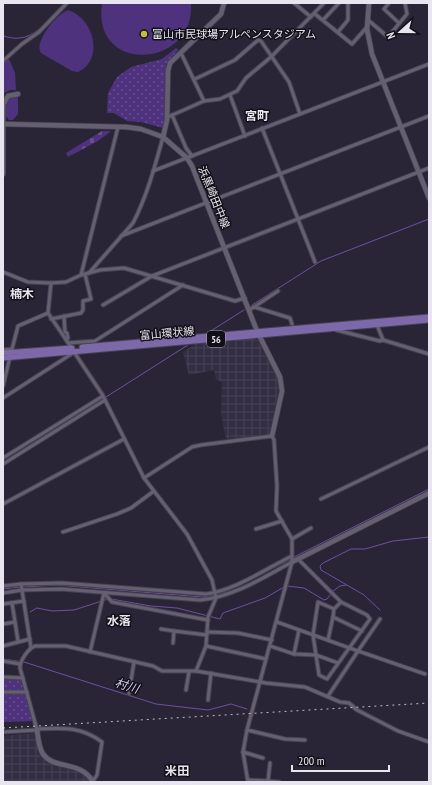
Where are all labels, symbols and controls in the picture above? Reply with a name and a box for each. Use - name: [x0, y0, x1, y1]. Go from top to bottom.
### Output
- north arrow: [380, 12, 420, 52]
- place label: 富山市民球場アルペンスタジアム: [152, 27, 316, 41]
- marker: 富山市民球場アルペンスタジアム: [139, 29, 149, 39]
- text: N: [383, 30, 398, 41]
- district label: 宮町: [245, 108, 269, 123]
- street label: 浜黒崎田中線: [195, 164, 233, 230]
- district label: 楠木: [10, 286, 34, 301]
- street label: 富山環状線: [139, 324, 195, 342]
- road number: 56: [207, 331, 225, 347]
- district label: 水落: [107, 613, 131, 628]
- water label: 村川: [113, 675, 143, 697]
- scale bar: [292, 747, 389, 773]
- text: 200 m: [298, 753, 325, 768]
- district label: 米田: [165, 763, 189, 778]

